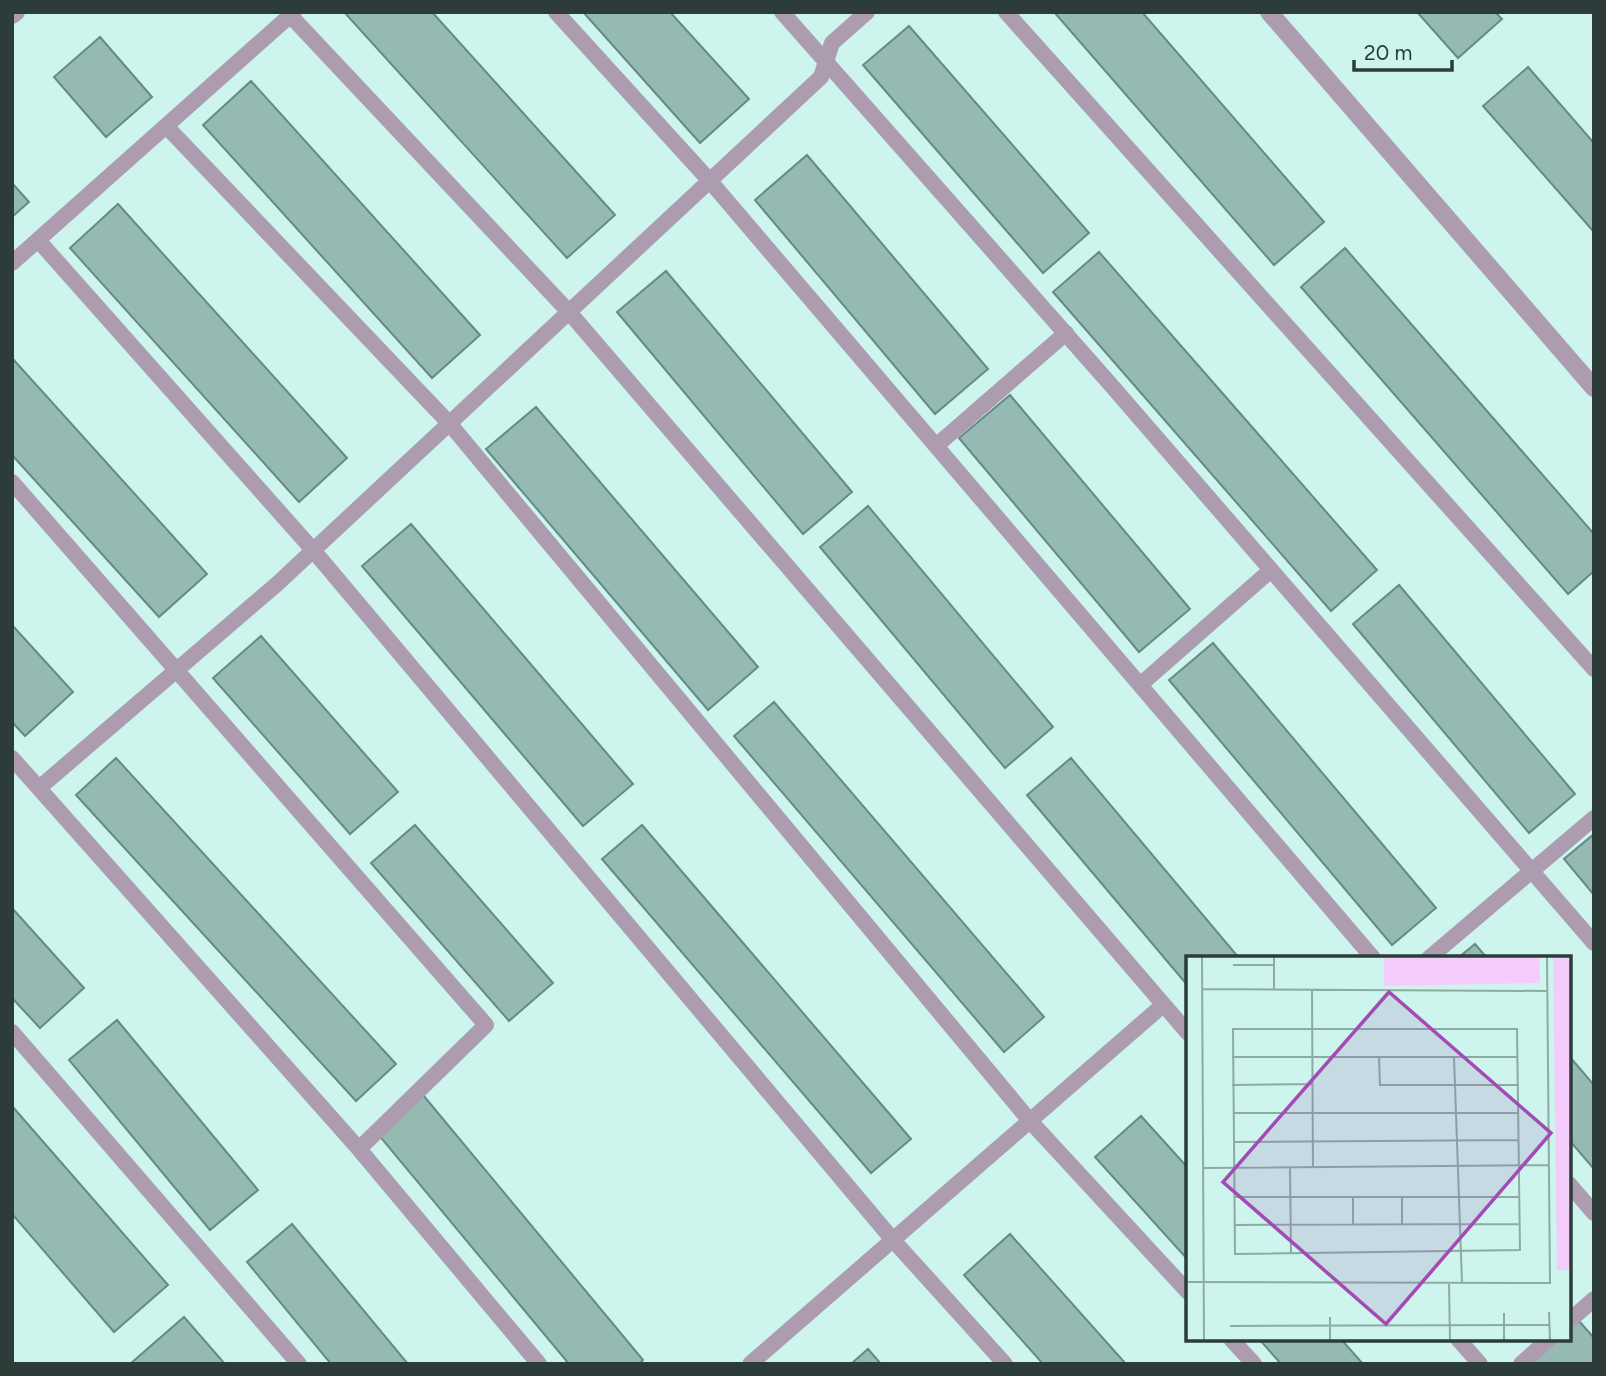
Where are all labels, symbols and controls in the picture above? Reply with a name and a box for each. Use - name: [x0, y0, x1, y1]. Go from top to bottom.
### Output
- scale bar: [1354, 28, 1452, 72]
- text: 20 m: [1364, 40, 1412, 65]
- inset map: [1186, 956, 1571, 1341]

